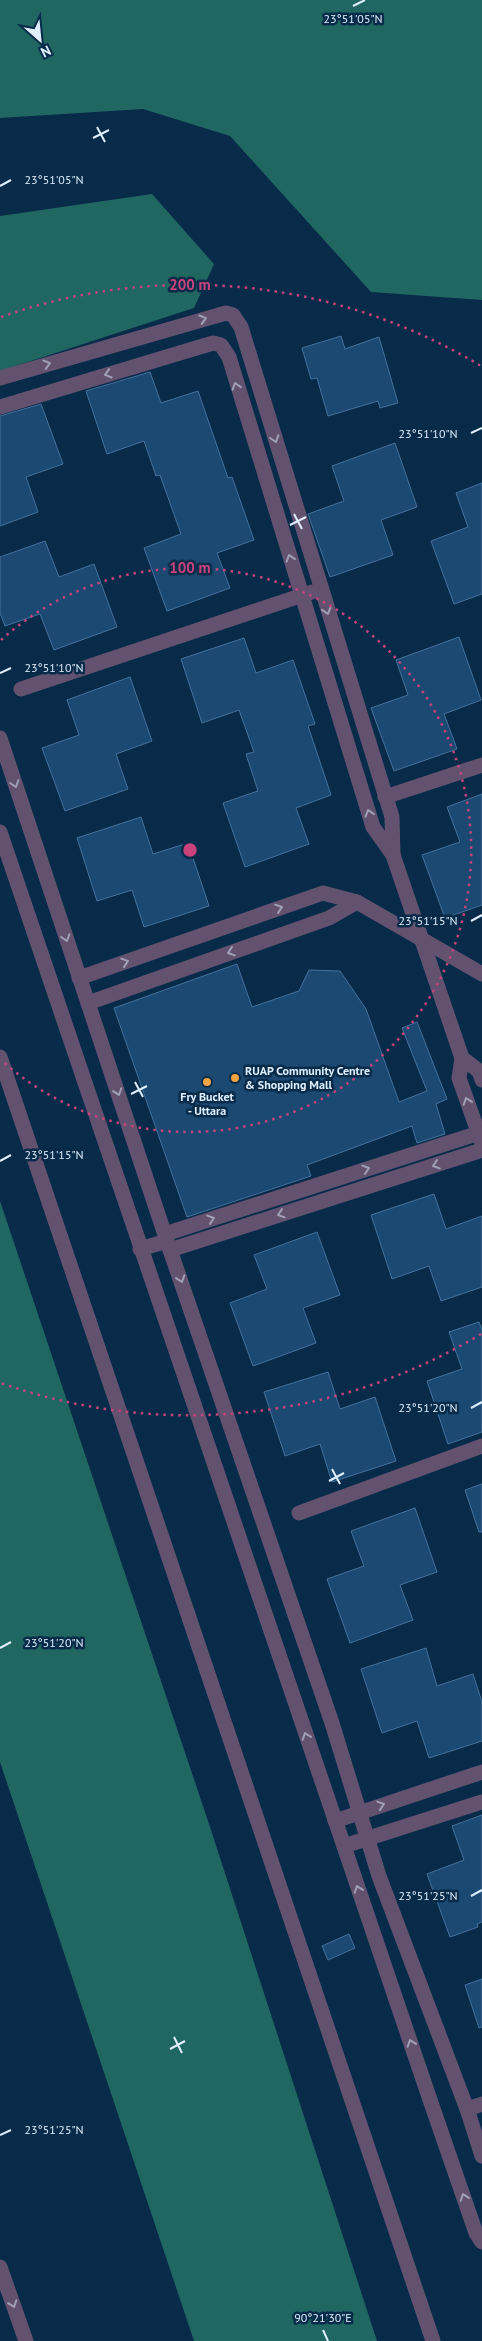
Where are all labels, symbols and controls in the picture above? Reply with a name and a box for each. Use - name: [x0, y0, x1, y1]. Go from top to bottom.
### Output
- text: 23°51'05"N: [323, 11, 383, 26]
- north arrow: [15, 15, 65, 65]
- text: N: [38, 41, 54, 62]
- text: 23°51'05"N: [24, 172, 84, 187]
- text: 200 m: [169, 275, 211, 294]
- one-way arrow: [198, 315, 206, 325]
- one-way arrow: [42, 360, 50, 370]
- one-way arrow: [104, 369, 112, 379]
- one-way arrow: [232, 382, 242, 391]
- text: 23°51'10"N: [398, 426, 458, 441]
- one-way arrow: [269, 434, 279, 442]
- one-way arrow: [286, 554, 296, 562]
- text: 100 m: [169, 558, 211, 577]
- one-way arrow: [322, 606, 332, 614]
- text: 23°51'10"N: [24, 660, 84, 675]
- one-way arrow: [10, 779, 20, 788]
- one-way arrow: [364, 810, 374, 818]
- centre of rings: [181, 841, 199, 859]
- one-way arrow: [274, 904, 282, 914]
- text: 23°51'15"N: [398, 913, 458, 928]
- one-way arrow: [60, 934, 70, 942]
- one-way arrow: [227, 946, 236, 956]
- one-way arrow: [121, 958, 129, 968]
- place label: RUAP Community Centre & Shopping Mall: [245, 1063, 370, 1092]
- marker: RUAP Community Centre & Shopping Mall: [229, 1072, 241, 1084]
- marker: Fry Bucket - Uttara: [201, 1076, 213, 1088]
- one-way arrow: [112, 1088, 122, 1096]
- place label: Fry Bucket - Uttara: [180, 1089, 235, 1118]
- one-way arrow: [463, 1098, 473, 1106]
- text: 23°51'15"N: [24, 1147, 84, 1162]
- one-way arrow: [432, 1159, 440, 1169]
- one-way arrow: [362, 1165, 370, 1175]
- one-way arrow: [277, 1209, 285, 1219]
- one-way arrow: [207, 1215, 215, 1225]
- one-way arrow: [175, 1275, 185, 1283]
- text: 23°51'20"N: [398, 1400, 458, 1415]
- text: 23°51'20"N: [24, 1635, 84, 1650]
- one-way arrow: [302, 1732, 312, 1740]
- one-way arrow: [376, 1801, 385, 1811]
- one-way arrow: [354, 1886, 364, 1894]
- text: 23°51'25"N: [398, 1888, 458, 1903]
- one-way arrow: [407, 2040, 417, 2048]
- text: 23°51'25"N: [24, 2122, 84, 2137]
- one-way arrow: [460, 2193, 470, 2202]
- one-way arrow: [7, 2299, 17, 2308]
- text: 90°21'30"E: [294, 2310, 352, 2325]

